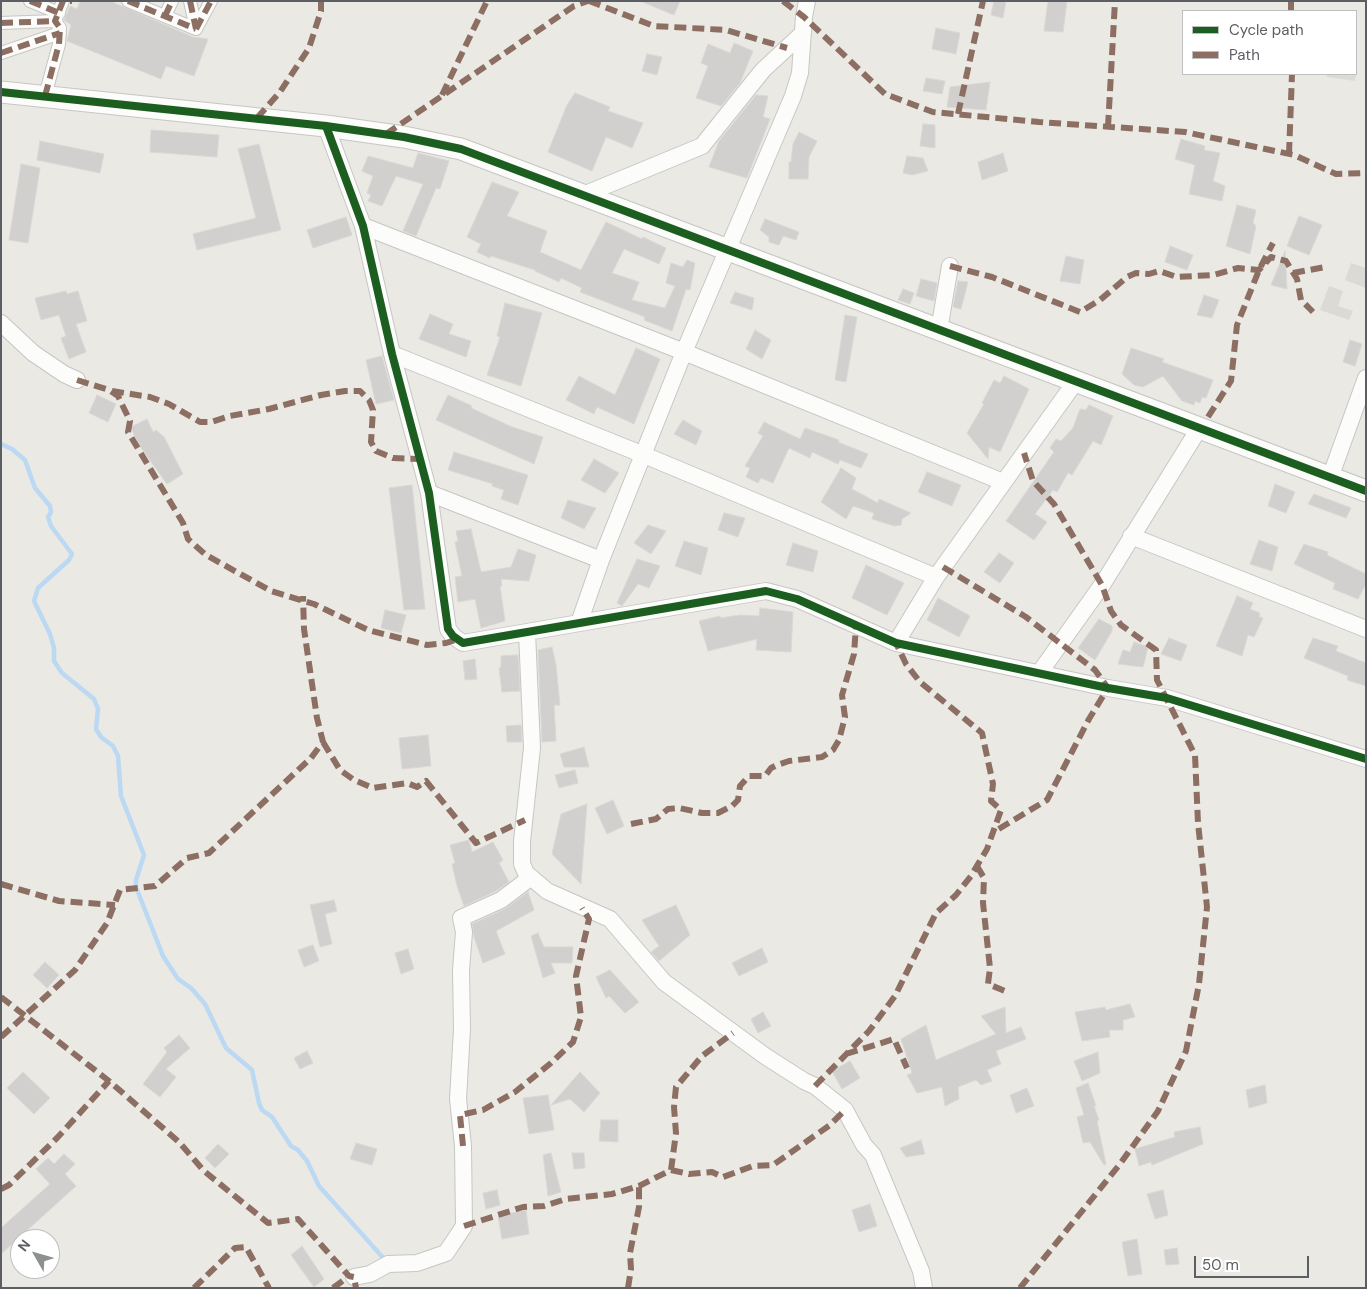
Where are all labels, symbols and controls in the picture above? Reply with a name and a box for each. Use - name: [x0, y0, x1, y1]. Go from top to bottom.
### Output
- legend: [1182, 10, 1357, 75]
- text: Cycle path: [1229, 20, 1304, 40]
- text: Path: [1229, 45, 1260, 65]
- north arrow: [10, 1229, 60, 1279]
- text: N: [14, 1236, 34, 1255]
- scale bar: [1197, 1246, 1312, 1278]
- text: 50 m: [1202, 1255, 1239, 1275]

